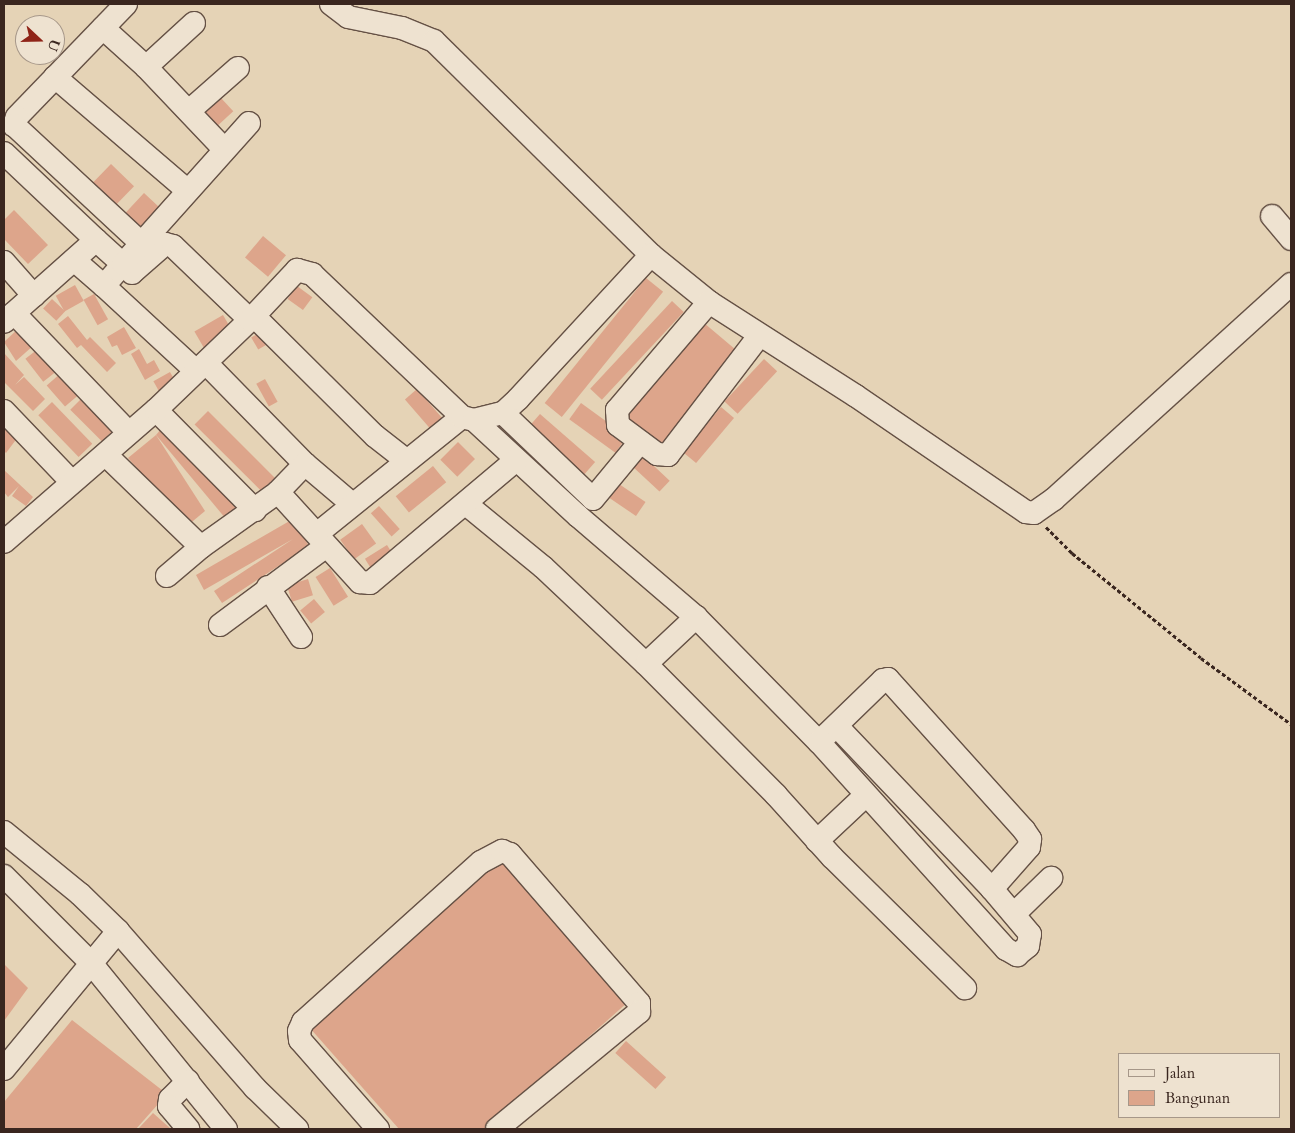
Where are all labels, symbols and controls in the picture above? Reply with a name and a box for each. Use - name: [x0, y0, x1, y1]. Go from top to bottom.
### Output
- north arrow: [15, 15, 65, 65]
- text: U: [43, 36, 64, 54]
- legend: [1118, 1053, 1280, 1118]
- text: Jalan: [1165, 1063, 1195, 1083]
- text: Bangunan: [1165, 1088, 1230, 1108]

